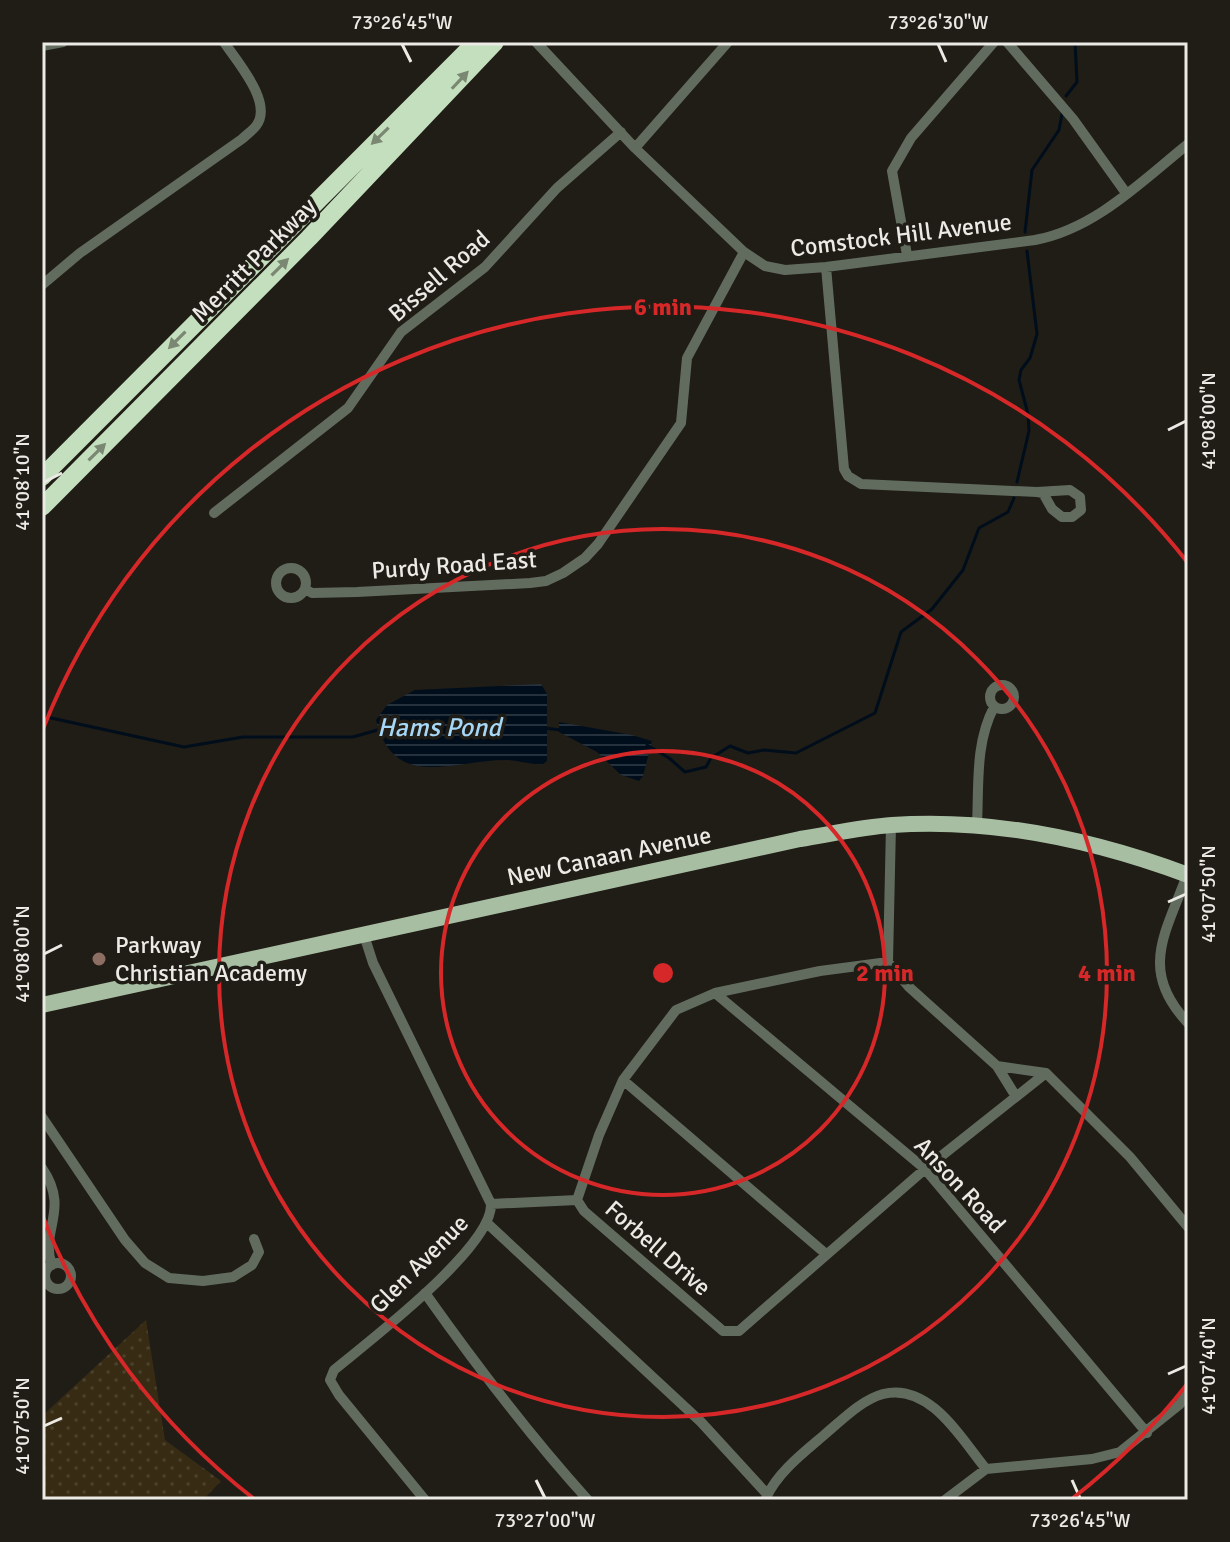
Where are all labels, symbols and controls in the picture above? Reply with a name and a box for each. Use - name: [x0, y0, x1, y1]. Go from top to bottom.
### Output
- text: 73°26'45"W: [351, 10, 453, 35]
- text: 73°26'30"W: [887, 10, 989, 35]
- one-way arrow: [451, 70, 469, 89]
- one-way arrow: [371, 126, 390, 145]
- street label: Merritt Parkway: [185, 191, 323, 329]
- street label: Comstock Hill Avenue: [789, 207, 1013, 263]
- street label: Bissell Road: [382, 224, 496, 328]
- one-way arrow: [270, 258, 289, 277]
- text: 6 min: [634, 292, 692, 322]
- one-way arrow: [168, 330, 187, 349]
- text: 41°08'00"N: [1196, 372, 1221, 470]
- text: 41°08'10"N: [10, 433, 35, 531]
- one-way arrow: [87, 443, 106, 462]
- street label: Purdy Road East: [370, 544, 538, 586]
- water label: Hams Pond: [377, 712, 504, 744]
- street label: New Canaan Avenue: [504, 820, 714, 892]
- text: 41°07'50"N: [1196, 845, 1221, 943]
- text: 41°08'00"N: [10, 905, 35, 1003]
- place label: Parkway Christian Academy: [115, 930, 307, 988]
- marker: Parkway Christian Academy: [90, 950, 108, 968]
- text: 2 min: [856, 958, 914, 988]
- text: 4 min: [1078, 958, 1136, 988]
- centre of rings: [649, 959, 677, 987]
- street label: Anson Road: [908, 1131, 1012, 1239]
- street label: Forbell Drive: [599, 1194, 717, 1302]
- street label: Glen Avenue: [363, 1208, 475, 1320]
- text: 41°07'40"N: [1196, 1317, 1221, 1415]
- text: 41°07'50"N: [10, 1377, 35, 1475]
- text: 73°27'00"W: [494, 1508, 596, 1533]
- text: 73°26'45"W: [1029, 1508, 1131, 1533]

